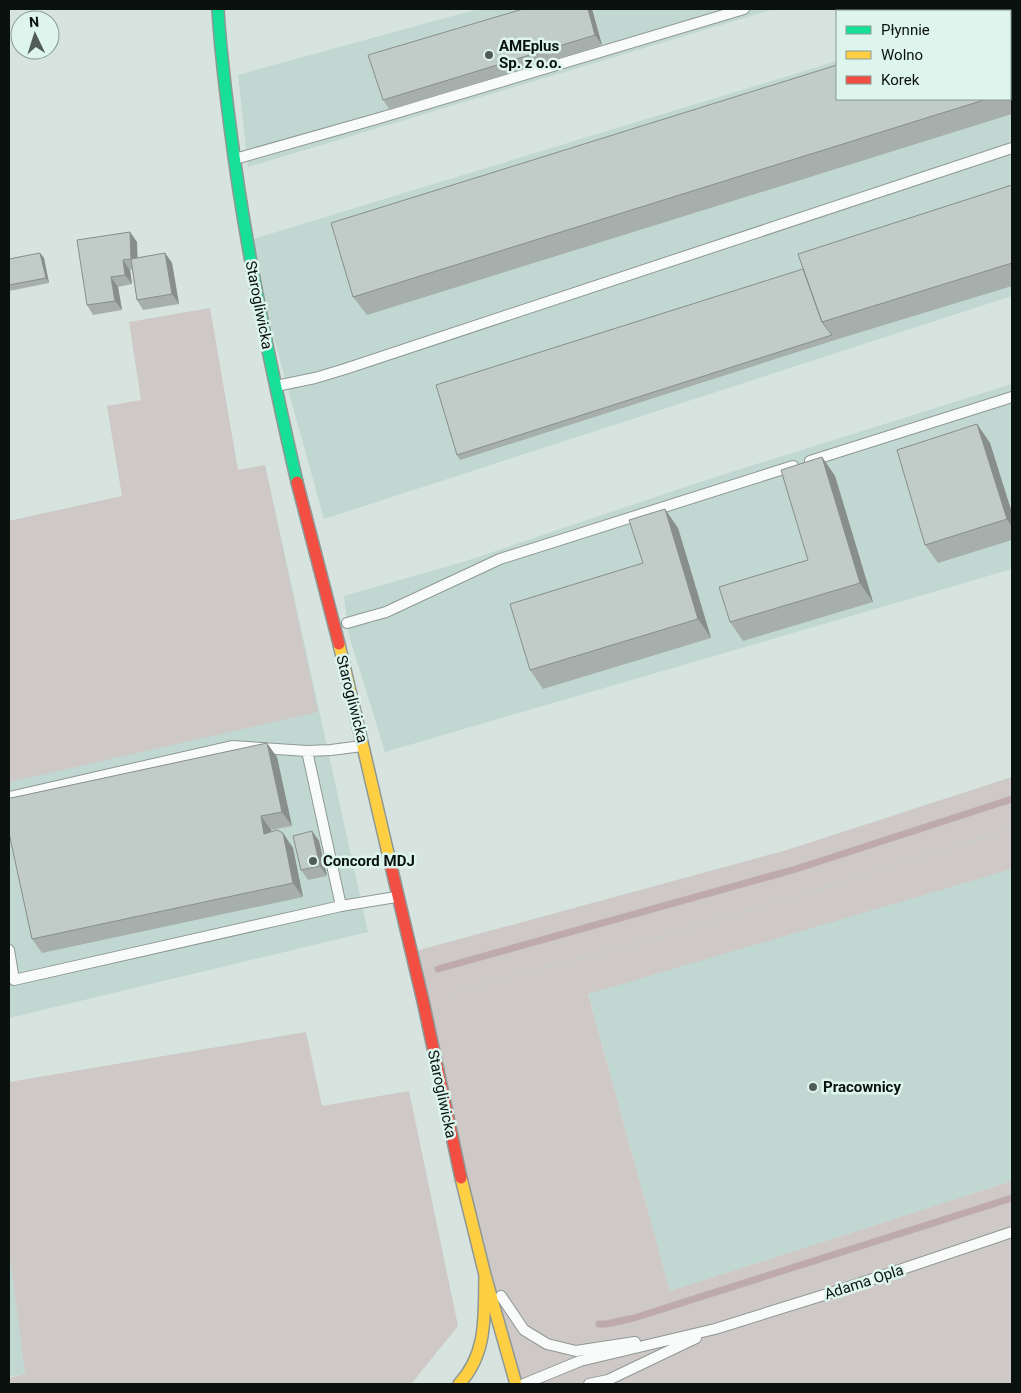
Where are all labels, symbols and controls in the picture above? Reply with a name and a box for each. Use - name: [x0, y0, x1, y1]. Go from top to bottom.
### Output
- north arrow: [10, 10, 60, 60]
- legend: [836, 10, 1011, 100]
- text: N: [29, 14, 40, 30]
- text: Płynnie: [881, 21, 930, 39]
- place label: AMEplus Sp. z o.o.: [499, 37, 562, 72]
- text: Wolno: [881, 46, 923, 64]
- marker: AMEplus Sp. z o.o.: [483, 49, 495, 61]
- text: Korek: [881, 71, 920, 89]
- street label: Starogliwicka: [242, 259, 276, 351]
- street label: Starogliwicka: [332, 653, 372, 745]
- place label: Concord MDJ: [323, 852, 415, 870]
- marker: Concord MDJ: [307, 855, 319, 867]
- street label: Starogliwicka: [424, 1048, 460, 1140]
- place label: Pracownicy: [823, 1078, 901, 1096]
- marker: Pracownicy: [807, 1081, 819, 1093]
- street label: Adama Opla: [822, 1261, 906, 1303]

